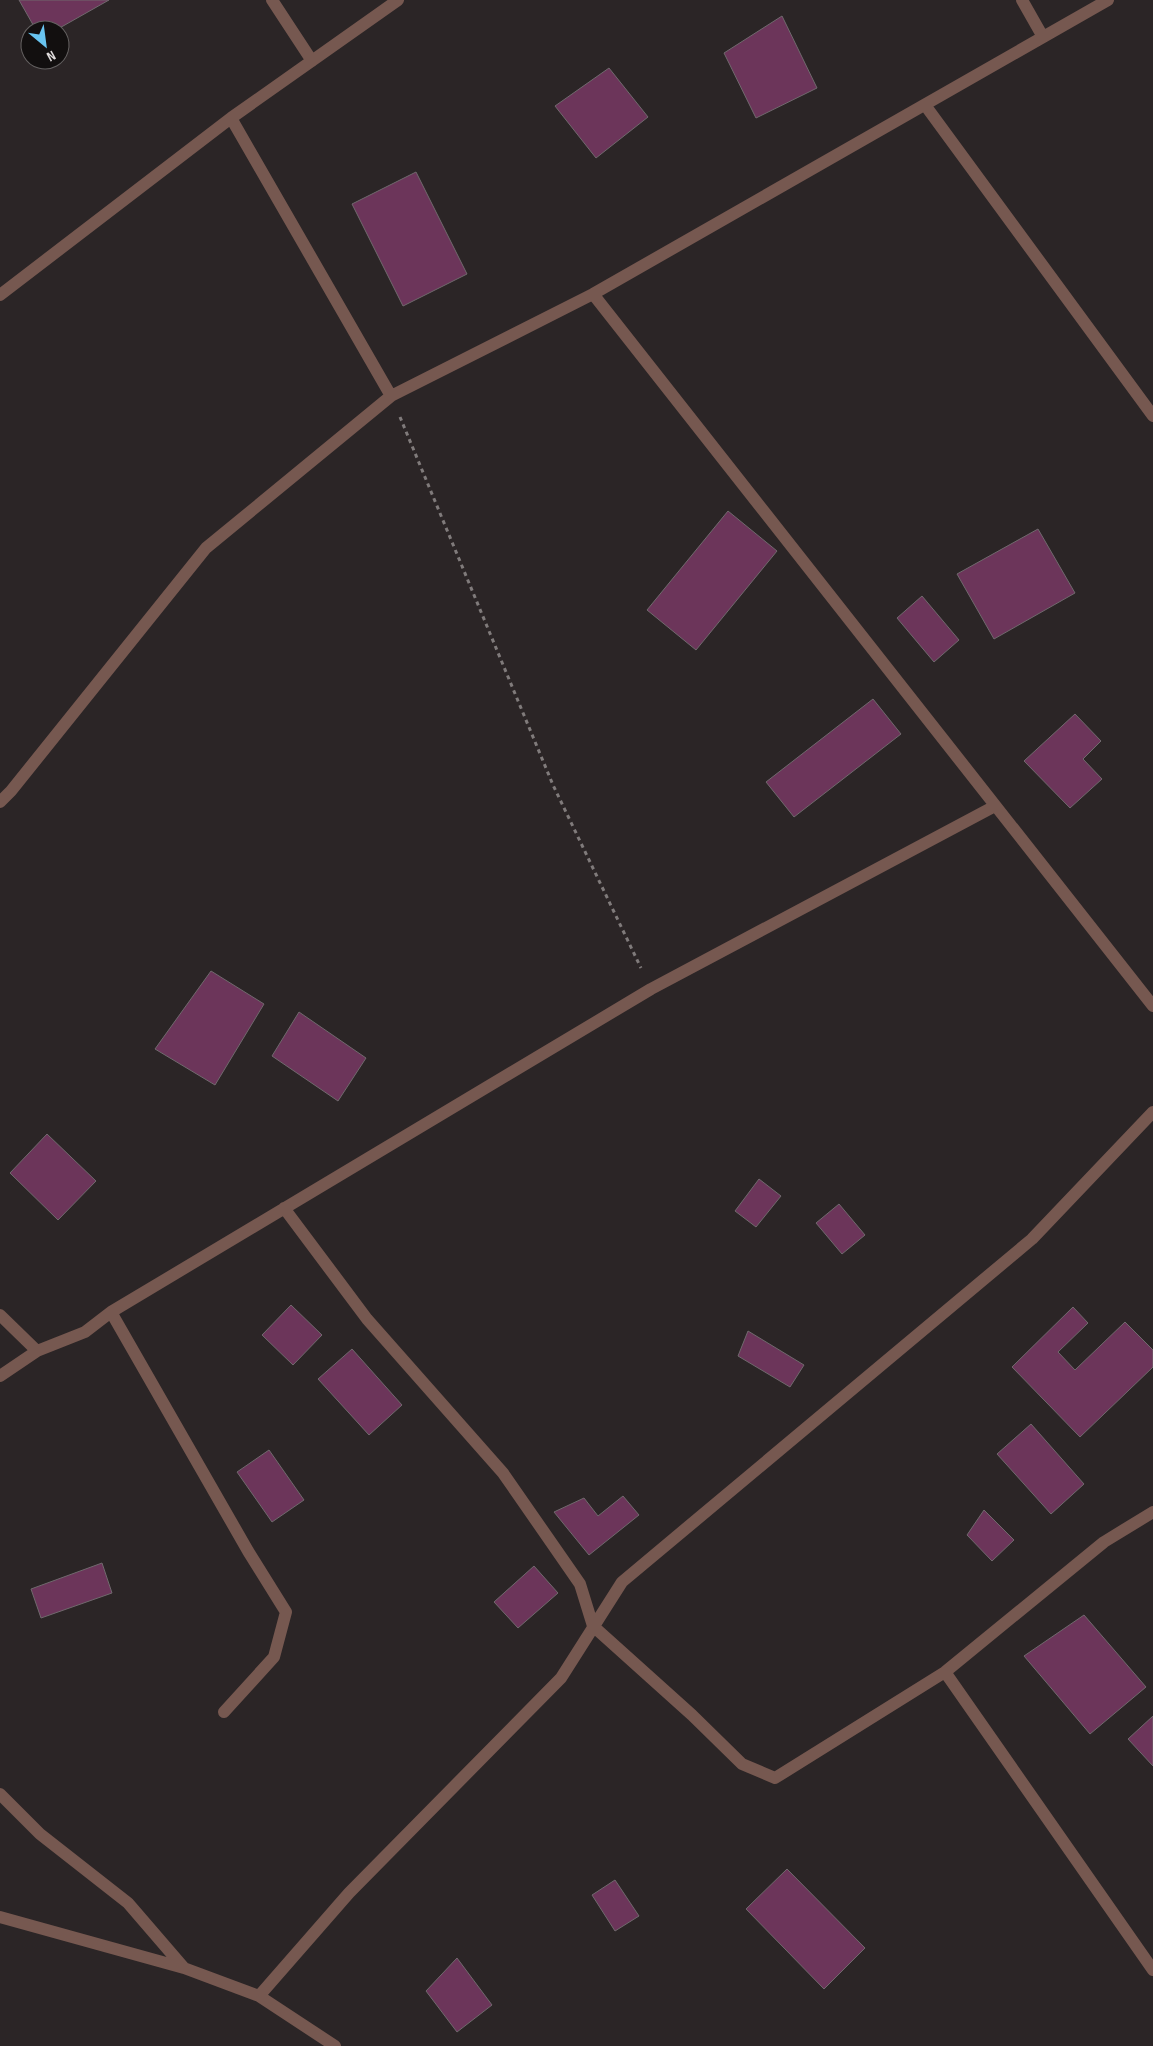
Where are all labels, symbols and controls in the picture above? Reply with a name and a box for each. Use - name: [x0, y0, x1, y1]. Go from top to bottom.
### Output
- north arrow: [20, 20, 70, 70]
- text: N: [44, 47, 58, 65]

